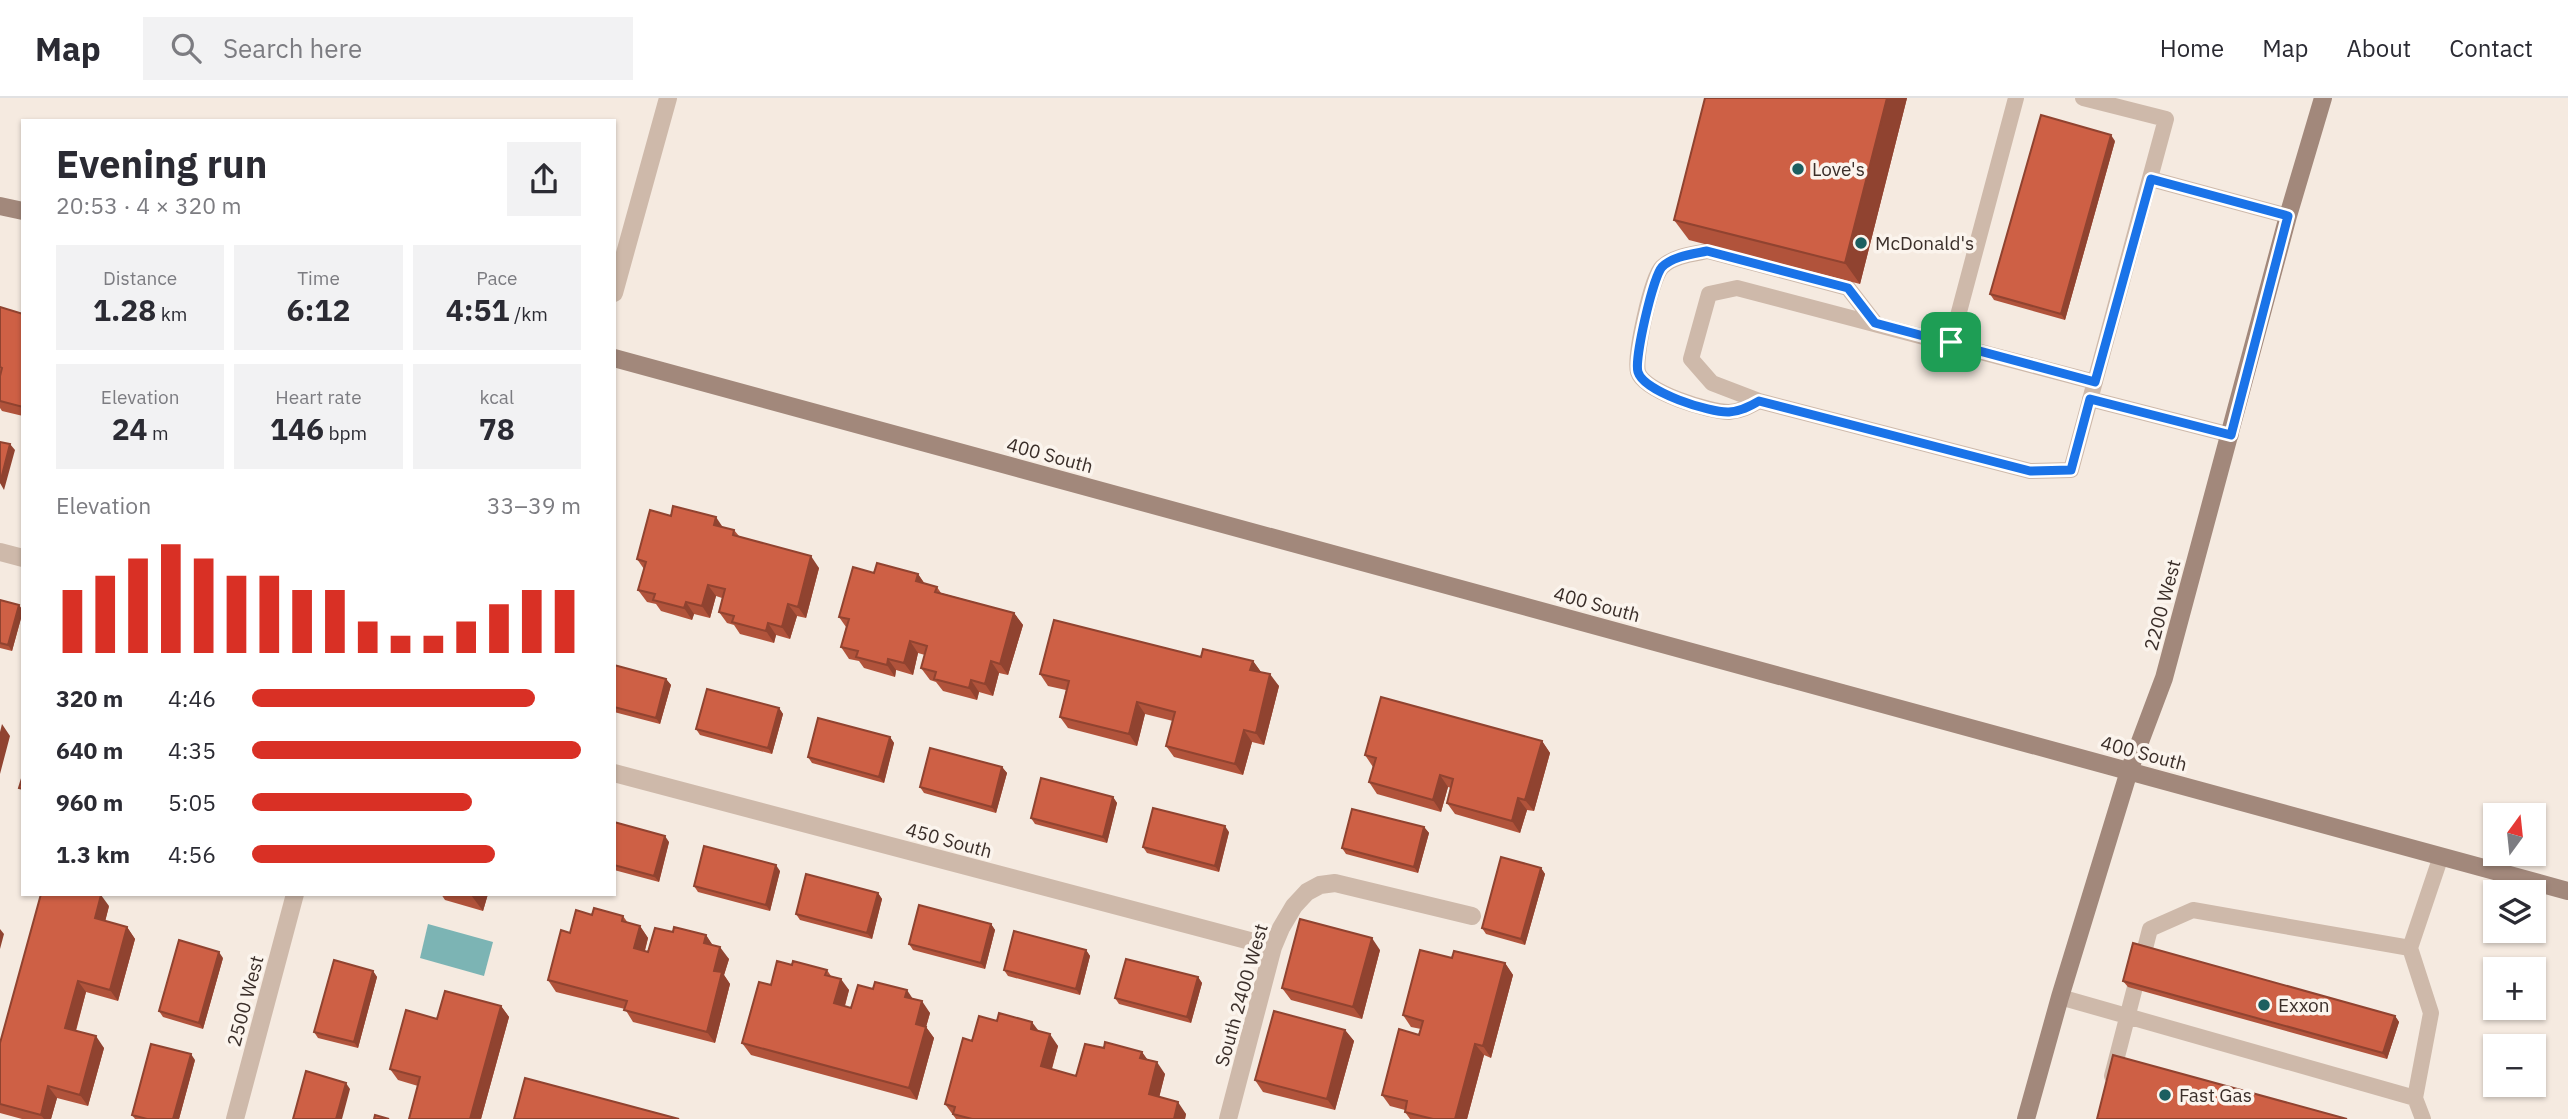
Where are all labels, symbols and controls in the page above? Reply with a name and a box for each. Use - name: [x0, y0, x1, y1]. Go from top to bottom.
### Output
- search box: [143, 17, 633, 80]
- text: Map: [35, 27, 101, 70]
- icon: search: [167, 29, 205, 67]
- text: Search here: [223, 31, 362, 65]
- text: Home: [2160, 32, 2224, 64]
- text: Map: [2262, 32, 2308, 64]
- text: About: [2346, 32, 2411, 64]
- text: Contact: [2449, 32, 2533, 64]
- text: Evening run: [56, 139, 267, 188]
- button: share: [507, 142, 581, 216]
- place label: Love's: [1812, 157, 1865, 181]
- marker: Love's: [1790, 161, 1806, 177]
- text: 20:53 · 4 × 320 m: [56, 190, 242, 220]
- place label: McDonald's: [1875, 231, 1974, 255]
- marker: McDonald's: [1853, 235, 1869, 251]
- text: Distance: [103, 266, 177, 290]
- text: Time: [297, 266, 340, 290]
- text: Pace: [476, 266, 518, 290]
- text: 1.28: [93, 290, 156, 329]
- text: 6:12: [287, 290, 350, 329]
- text: 4:51: [446, 290, 510, 329]
- text: km: [156, 302, 187, 326]
- text: /km: [510, 302, 548, 326]
- pin: [1921, 312, 1981, 372]
- icon: arrive: [1932, 323, 1970, 361]
- text: Elevation: [101, 385, 180, 409]
- text: Heart rate: [275, 385, 362, 409]
- text: kcal: [480, 385, 514, 409]
- text: 24: [112, 409, 148, 448]
- text: 146: [270, 409, 324, 448]
- text: 78: [479, 409, 515, 448]
- text: m: [148, 421, 169, 445]
- text: bpm: [324, 421, 367, 445]
- street label: 400 South: [1004, 432, 1096, 478]
- text: Elevation: [56, 490, 151, 520]
- text: 33–39 m: [487, 490, 581, 520]
- street label: 2200 West: [2138, 557, 2186, 653]
- street label: 400 South: [1551, 581, 1643, 627]
- text: 320 m: [56, 683, 123, 713]
- text: 4:46: [168, 683, 216, 713]
- street label: 400 South: [2098, 730, 2190, 776]
- text: 640 m: [56, 735, 123, 765]
- text: 4:35: [168, 735, 216, 765]
- text: 960 m: [56, 787, 123, 817]
- text: 5:05: [168, 787, 216, 817]
- north arrow: [2483, 803, 2546, 866]
- map controls: [2483, 803, 2546, 1097]
- street label: 450 South: [903, 817, 995, 863]
- text: 1.3 km: [56, 839, 130, 869]
- text: 4:56: [168, 839, 216, 869]
- button: layers: [2483, 880, 2546, 943]
- street label: South 2400 West: [1209, 921, 1273, 1069]
- street label: 2500 West: [221, 953, 269, 1049]
- button: +: [2483, 957, 2546, 1020]
- place label: Exxon: [2278, 993, 2330, 1017]
- marker: Exxon: [2256, 997, 2272, 1013]
- button: −: [2483, 1034, 2546, 1097]
- place label: Fast Gas: [2179, 1083, 2252, 1107]
- marker: Fast Gas: [2157, 1087, 2173, 1103]

